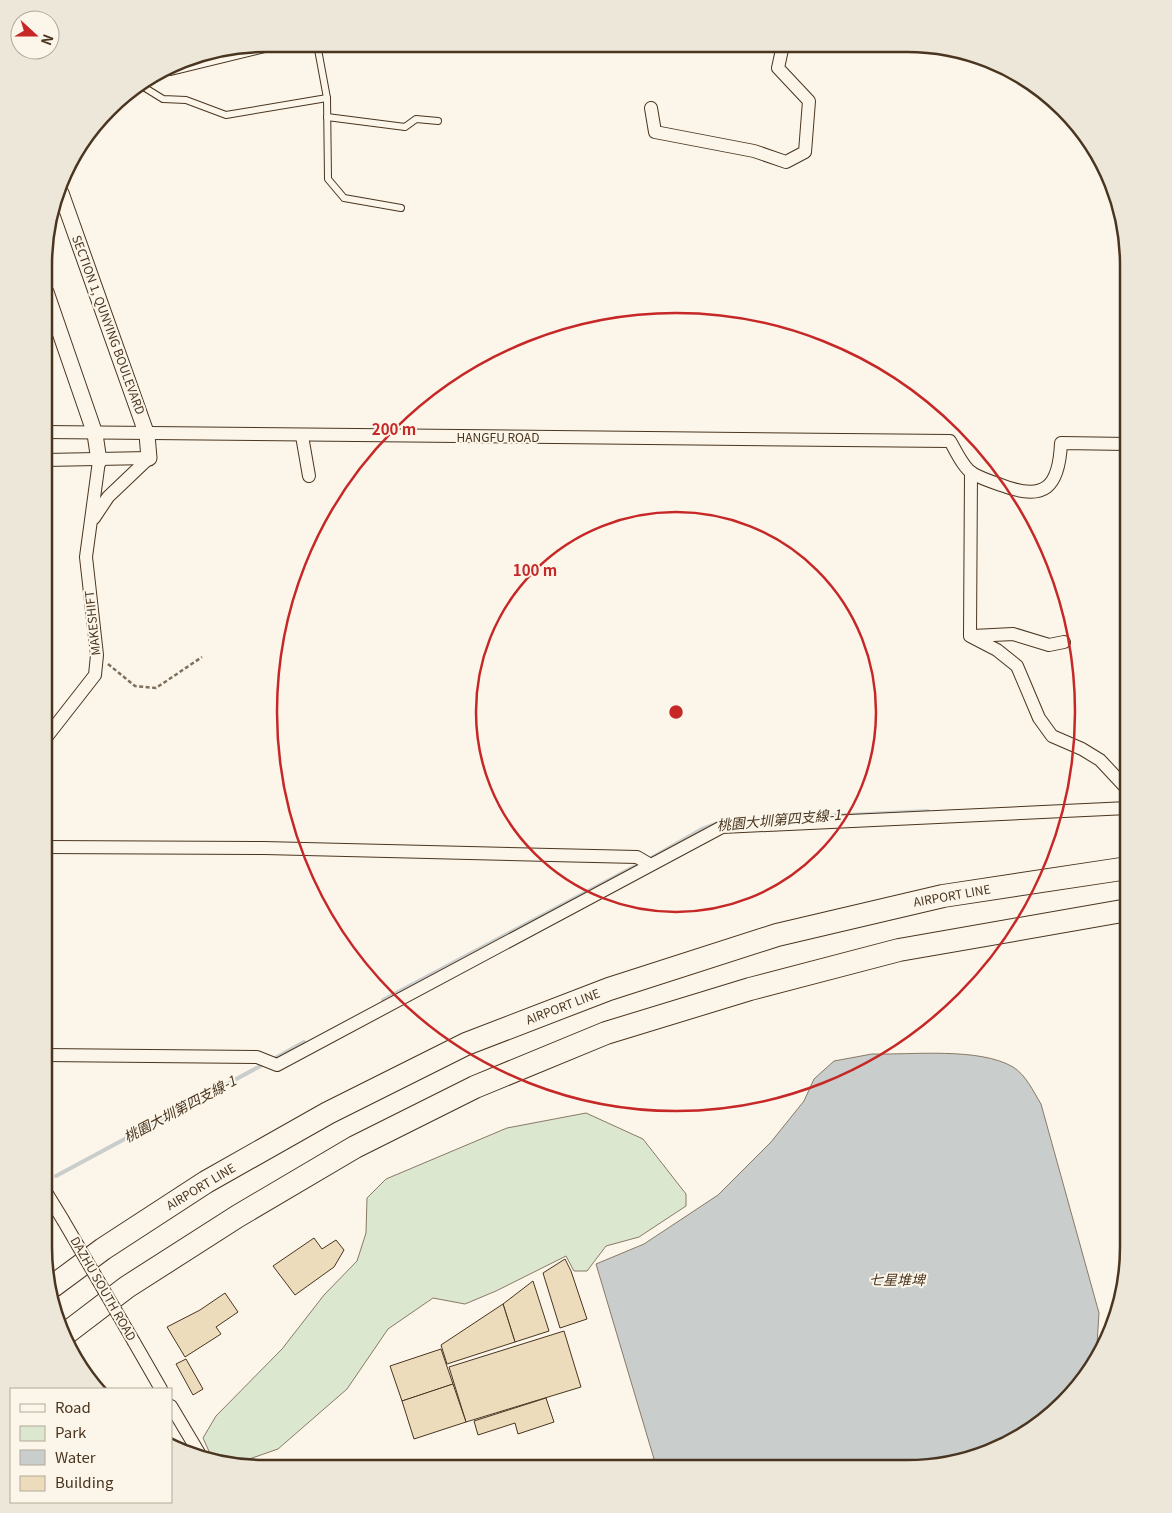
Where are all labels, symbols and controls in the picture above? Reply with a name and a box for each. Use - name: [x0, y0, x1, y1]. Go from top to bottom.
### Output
- north arrow: [10, 10, 60, 60]
- text: N: [37, 32, 59, 49]
- street label: SECTION 1, QUNYING BOULEVARD: [69, 232, 150, 417]
- text: 200 m: [372, 418, 416, 439]
- street label: HANGFU ROAD: [457, 428, 539, 445]
- text: 100 m: [513, 559, 557, 580]
- street label: MAKESHIFT: [80, 590, 103, 656]
- centre of rings: [667, 703, 685, 721]
- water label: 桃園大圳第四支線-1: [716, 804, 842, 834]
- street label: AIRPORT LINE: [912, 879, 992, 910]
- street label: AIRPORT LINE: [523, 984, 602, 1028]
- water label: 桃園大圳第四支線-1: [120, 1070, 239, 1146]
- street label: AIRPORT LINE: [162, 1158, 238, 1213]
- street label: DAZHU SOUTH ROAD: [67, 1233, 141, 1344]
- water label: 七星堆埤: [869, 1269, 927, 1289]
- legend: [10, 1388, 172, 1503]
- text: Road: [55, 1396, 91, 1417]
- text: Park: [55, 1421, 87, 1442]
- text: Water: [55, 1446, 96, 1467]
- text: Building: [55, 1471, 114, 1492]

